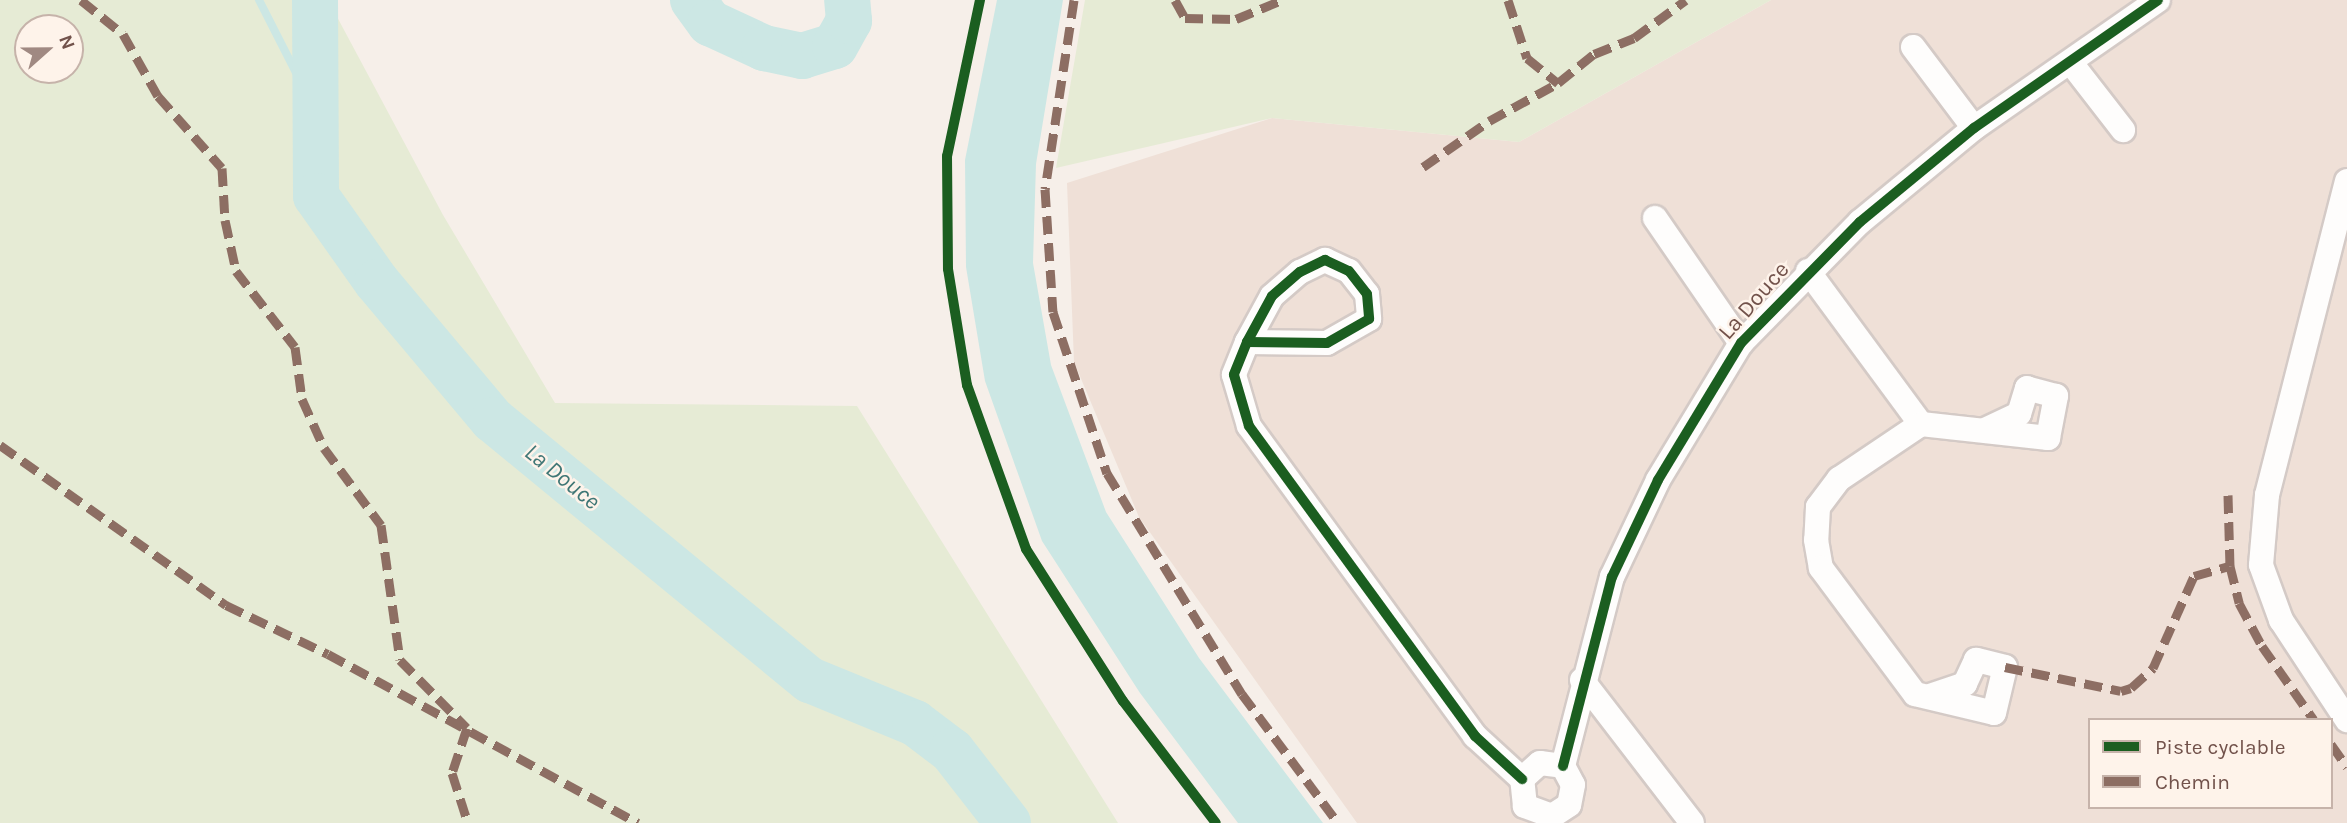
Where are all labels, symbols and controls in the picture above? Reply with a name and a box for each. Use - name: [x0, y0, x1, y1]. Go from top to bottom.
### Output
- north arrow: [14, 14, 84, 84]
- text: N: [54, 32, 79, 52]
- street label: La Douce: [1713, 256, 1795, 346]
- water label: La Douce: [518, 438, 606, 516]
- legend: [2088, 718, 2333, 809]
- text: Piste cyclable: [2155, 735, 2286, 759]
- text: Chemin: [2155, 770, 2230, 794]

